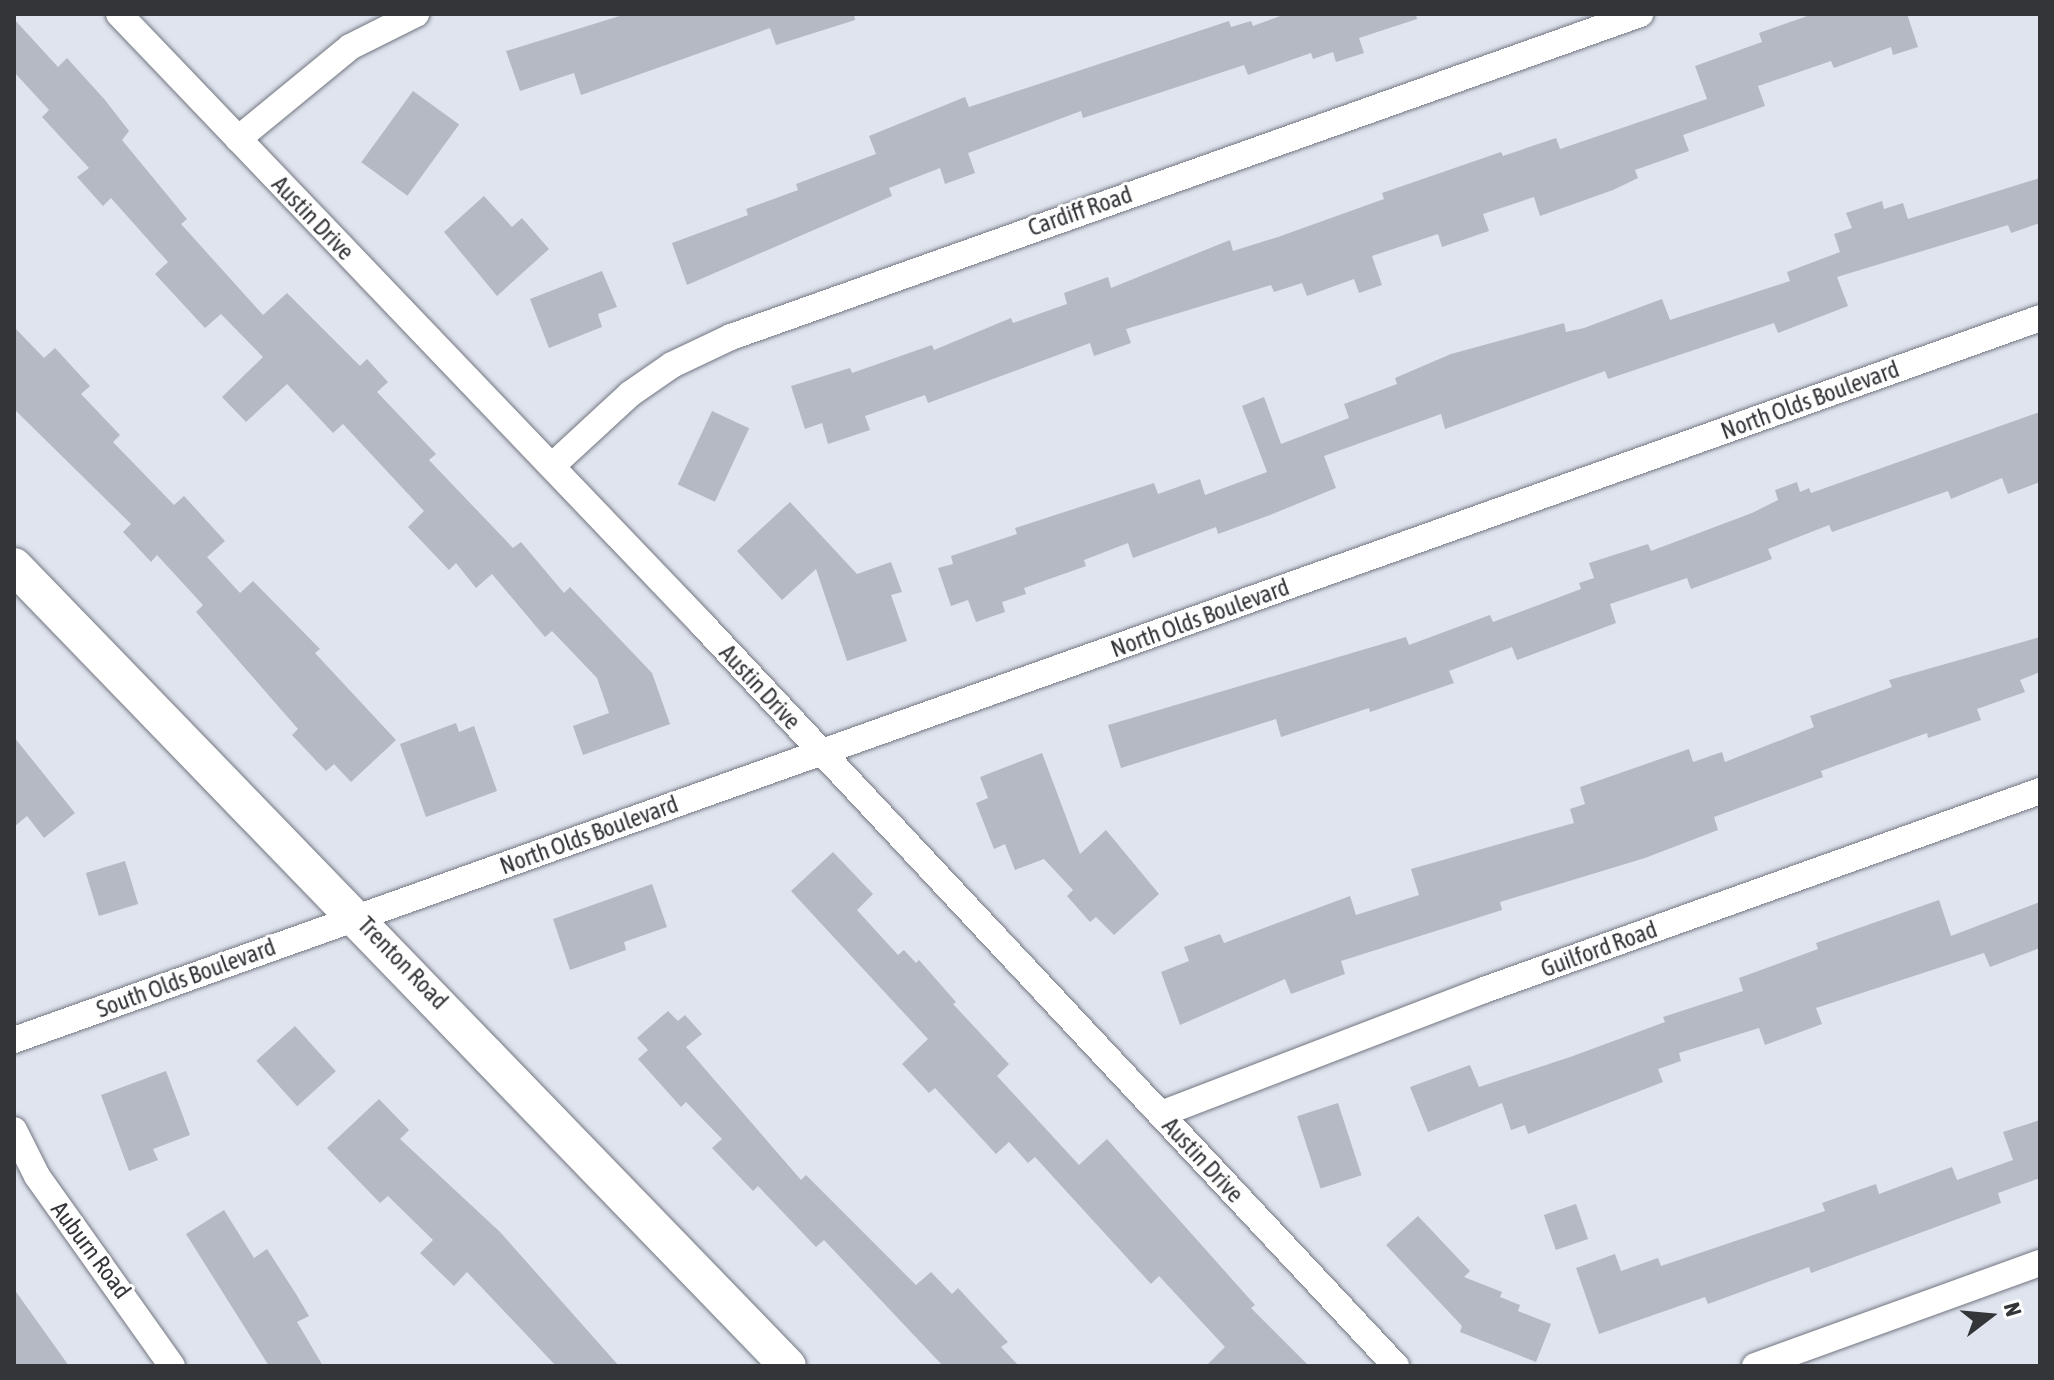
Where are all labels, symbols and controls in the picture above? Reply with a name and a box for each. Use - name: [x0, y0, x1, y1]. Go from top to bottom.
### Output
- street label: Austin Drive: [266, 170, 360, 266]
- street label: Cardiff Road: [1024, 180, 1136, 242]
- street label: North Olds Boulevard: [1717, 354, 1903, 446]
- street label: North Olds Boulevard: [1107, 572, 1293, 664]
- street label: Austin Drive: [713, 639, 807, 735]
- street label: North Olds Boulevard: [496, 789, 682, 881]
- street label: Trenton Road: [352, 911, 454, 1015]
- street label: Guilford Road: [1537, 915, 1661, 983]
- street label: South Olds Boulevard: [93, 932, 279, 1024]
- street label: Austin Drive: [1156, 1112, 1250, 1208]
- street label: Auburn Road: [45, 1196, 137, 1304]
- north arrow: [1950, 1276, 2030, 1356]
- text: N: [1999, 1300, 2027, 1319]

